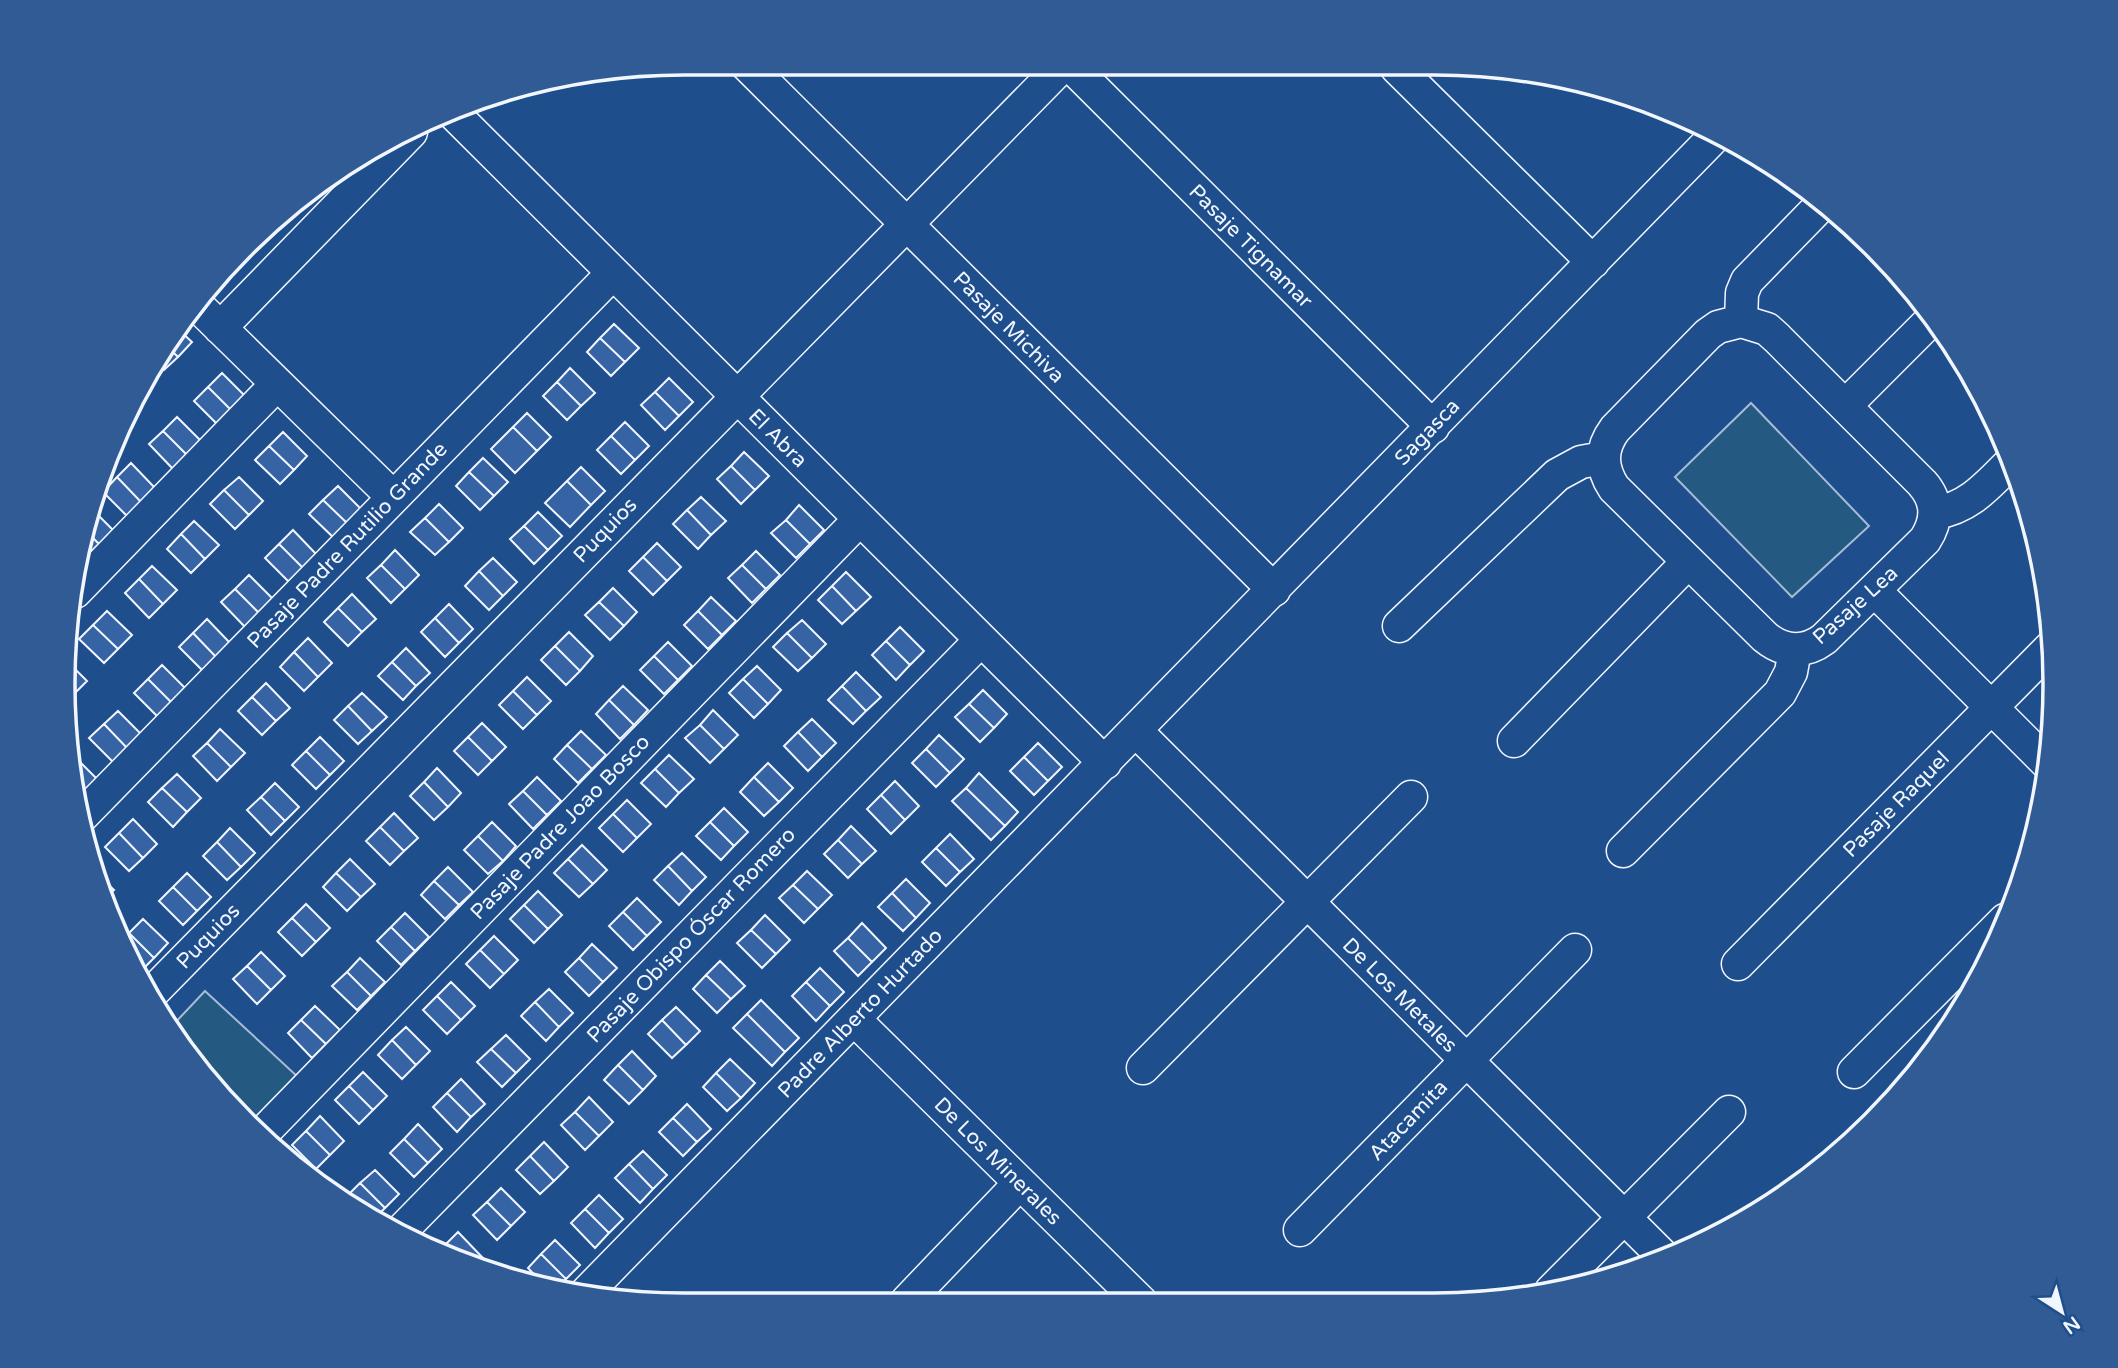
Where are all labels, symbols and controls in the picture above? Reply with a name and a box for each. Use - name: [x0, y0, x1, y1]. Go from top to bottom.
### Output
- street label: Pasaje Tignamar: [1184, 179, 1318, 313]
- street label: Pasaje Michiva: [948, 266, 1070, 388]
- street label: Sagasca: [1390, 394, 1465, 471]
- street label: El Abra: [743, 404, 812, 473]
- street label: Pasaje Padre Rutilio Grande: [242, 437, 453, 654]
- street label: Puquios: [568, 493, 642, 568]
- street label: Pasaje Lea: [1808, 561, 1903, 650]
- street label: Pasaje Padre Joao Bosco: [465, 730, 655, 925]
- street label: Pasaje Raquel: [1838, 746, 1955, 863]
- street label: Pasaje Obispo Óscar Romero: [582, 822, 801, 1048]
- street label: Puquios: [171, 899, 245, 974]
- street label: Padre Alberto Hurtado: [773, 923, 948, 1103]
- street label: De Los Metales: [1337, 933, 1462, 1058]
- street label: Atacamita: [1364, 1075, 1453, 1166]
- street label: De Los Minerales: [929, 1092, 1067, 1230]
- north arrow: [2027, 1277, 2097, 1347]
- text: N: [2059, 1312, 2084, 1338]

